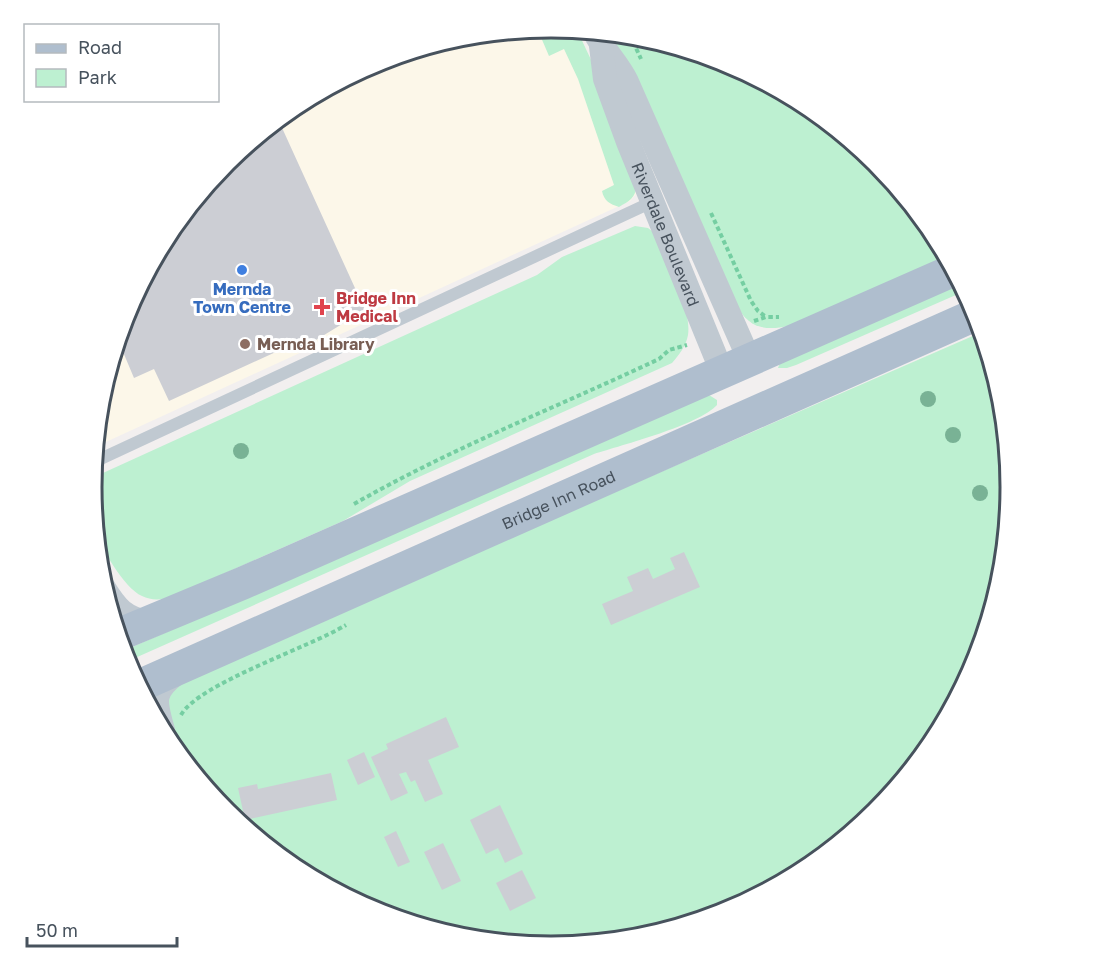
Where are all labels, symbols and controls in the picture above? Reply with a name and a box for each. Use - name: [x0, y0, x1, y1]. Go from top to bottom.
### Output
- legend: [24, 24, 219, 102]
- text: Road: [78, 36, 122, 58]
- text: Park: [78, 66, 117, 88]
- street label: Riverdale Boulevard: [627, 159, 704, 309]
- marker: Mernda Town Centre: [235, 263, 249, 277]
- place label: Mernda Town Centre: [193, 279, 291, 317]
- place label: Bridge Inn Medical: [336, 288, 416, 326]
- marker: Bridge Inn Medical: [313, 298, 331, 316]
- place label: Mernda Library: [257, 334, 375, 354]
- marker: Mernda Library: [238, 337, 252, 351]
- street label: Bridge Inn Road: [499, 466, 618, 534]
- scale bar: [27, 910, 177, 948]
- text: 50 m: [36, 919, 78, 941]

